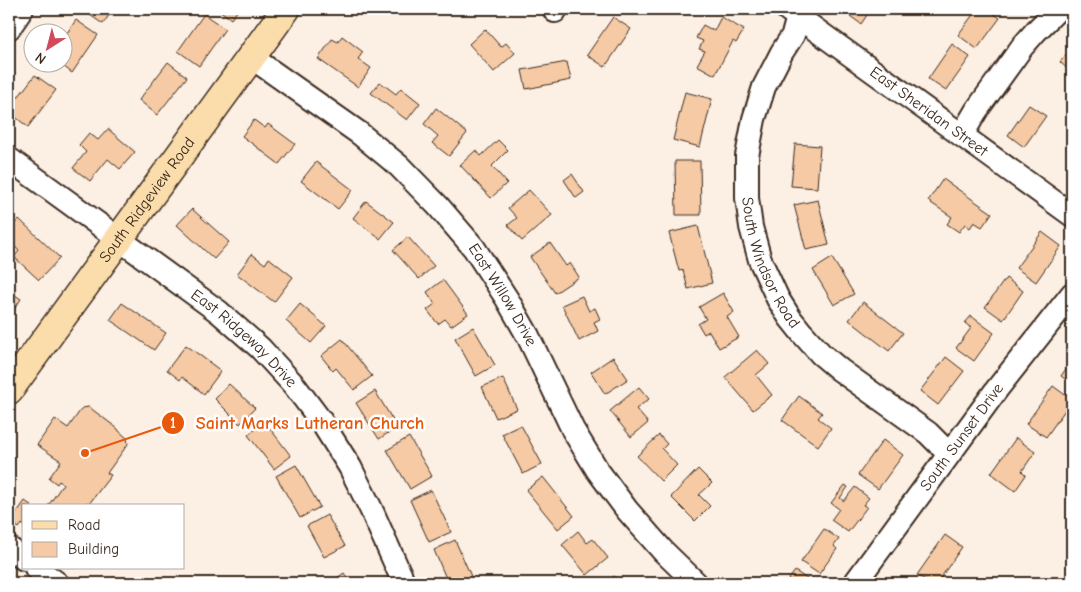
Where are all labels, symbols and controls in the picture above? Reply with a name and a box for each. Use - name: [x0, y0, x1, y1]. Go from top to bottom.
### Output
- north arrow: [22, 22, 72, 72]
- text: N: [32, 49, 49, 68]
- street label: East Sheridan Street: [866, 63, 992, 160]
- street label: South Ridgeview Road: [96, 134, 199, 266]
- street label: South Windsor Road: [738, 196, 804, 332]
- street label: East Willow Drive: [465, 240, 540, 349]
- street label: East Ridgeway Drive: [187, 286, 301, 391]
- street label: South Sunset Drive: [917, 379, 1007, 494]
- callout: Saint Marks Lutheran Church: [161, 407, 434, 440]
- text: Saint Marks Lutheran Church: [196, 413, 424, 434]
- text: 1: [170, 414, 176, 432]
- legend: [22, 504, 185, 570]
- text: Road: [68, 516, 100, 534]
- text: Building: [68, 540, 119, 558]

